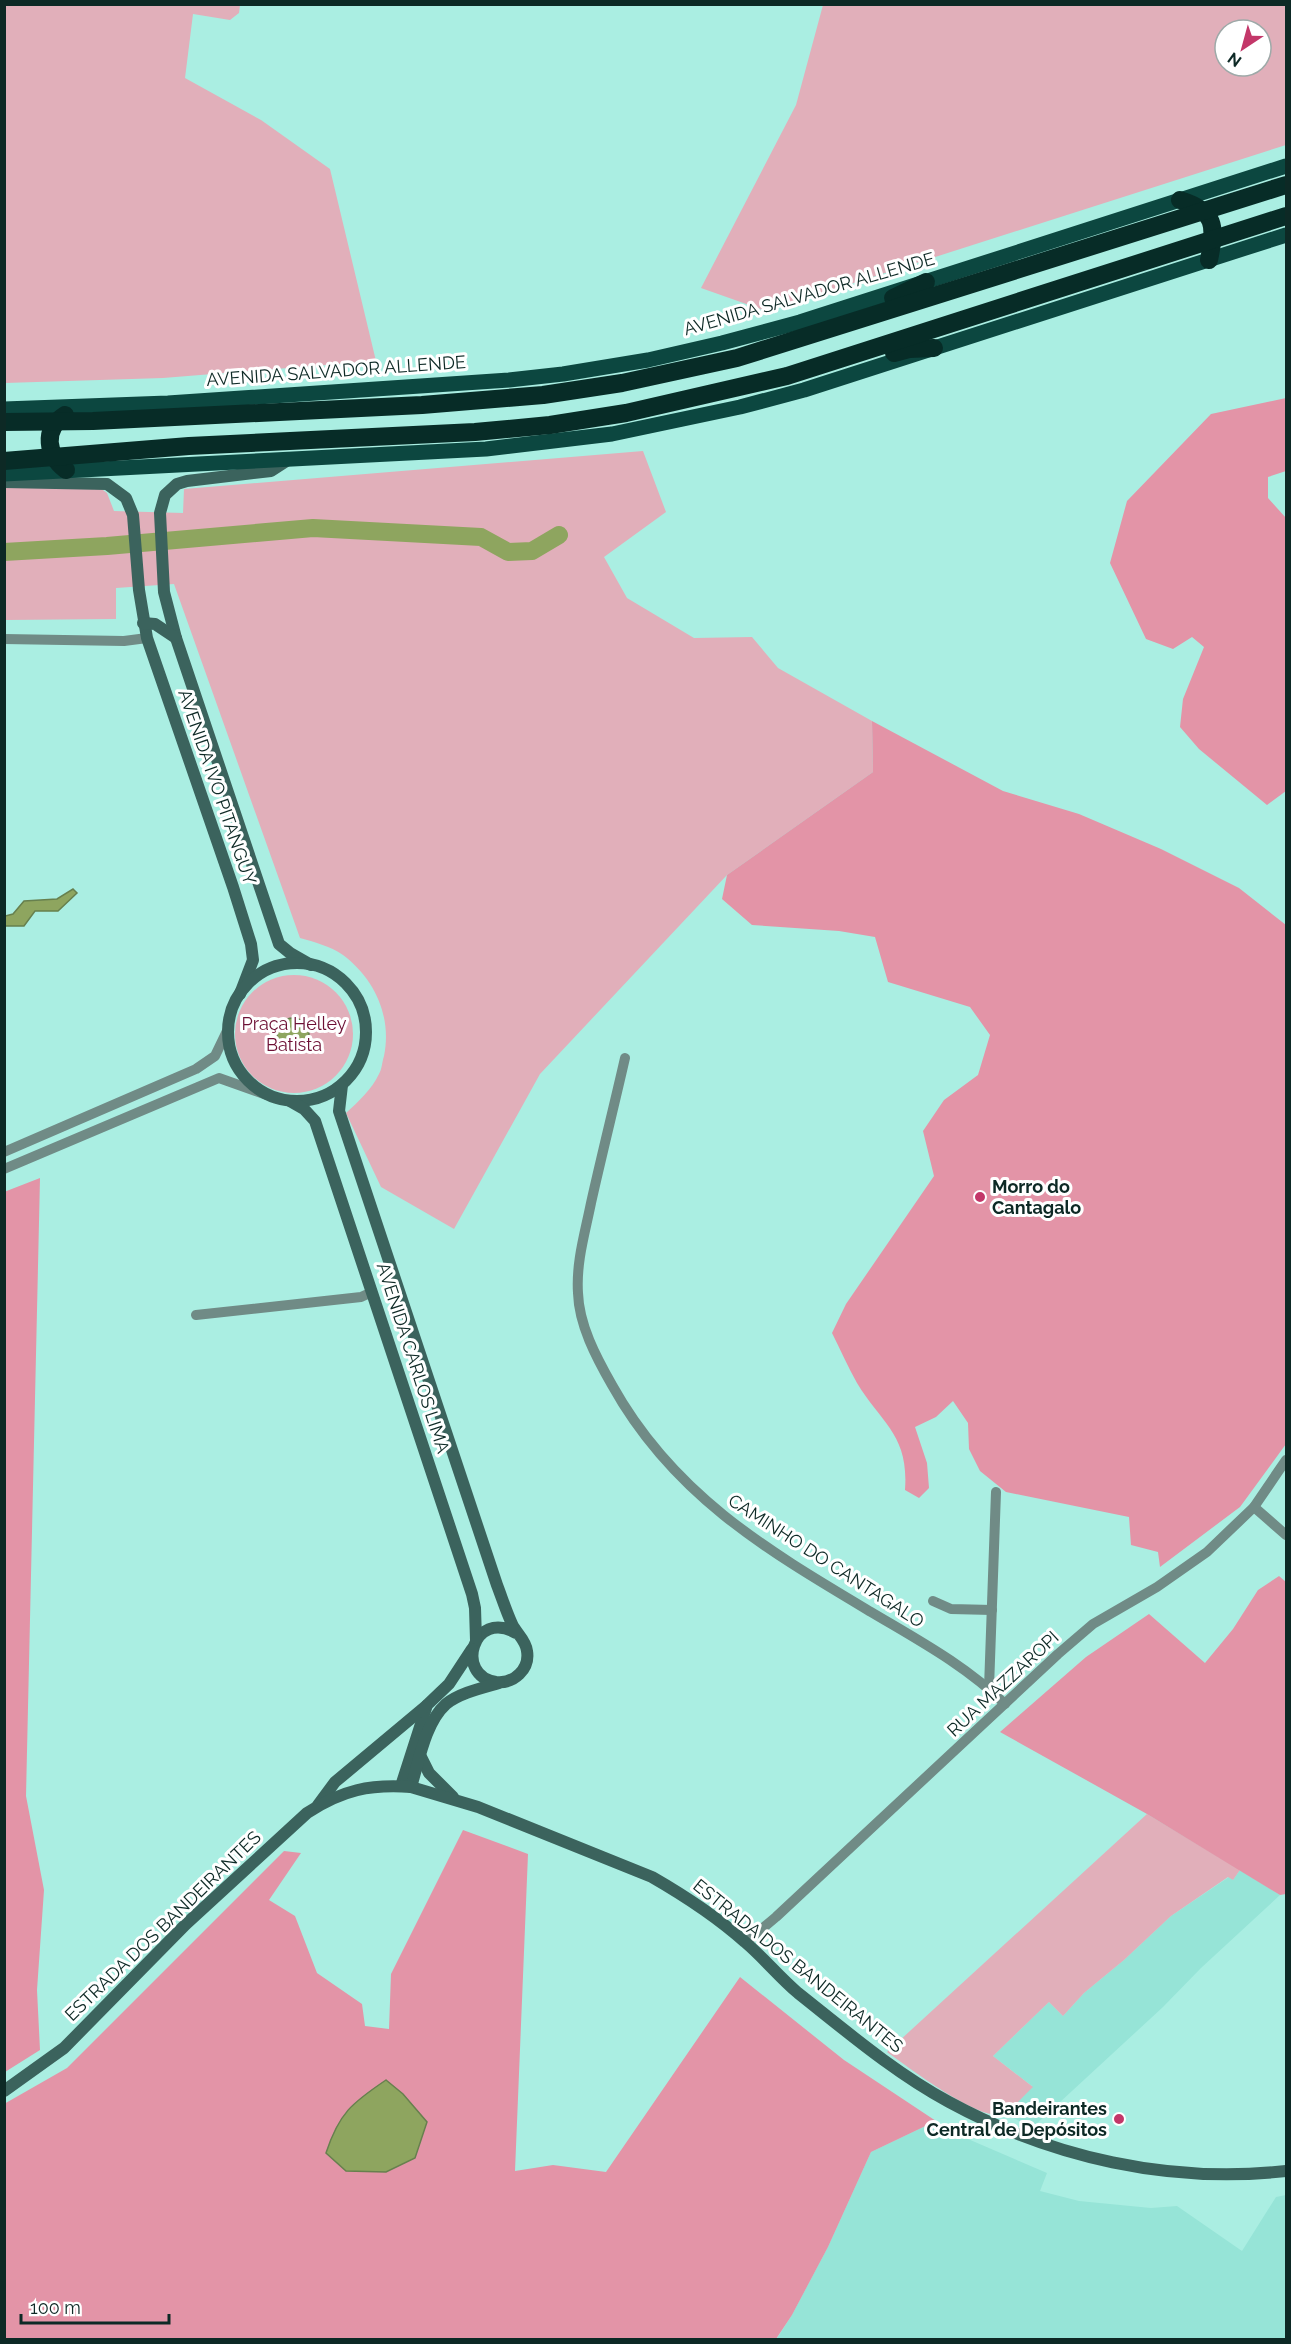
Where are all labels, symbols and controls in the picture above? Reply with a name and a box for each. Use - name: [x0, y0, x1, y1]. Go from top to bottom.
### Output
- north arrow: [1213, 18, 1273, 78]
- text: N: [1224, 48, 1245, 71]
- street label: AVENIDA SALVADOR ALLENDE: [681, 248, 937, 339]
- street label: AVENIDA SALVADOR ALLENDE: [205, 351, 466, 390]
- street label: AVENIDA IVO PITANGUY: [174, 686, 261, 888]
- park label: Praça Helley Batista: [241, 1013, 347, 1055]
- place label: Morro do Cantagalo: [992, 1176, 1081, 1218]
- marker: Morro do Cantagalo: [973, 1190, 987, 1204]
- street label: AVENIDA CARLOS LIMA: [373, 1260, 454, 1456]
- street label: CAMINHO DO CANTAGALO: [724, 1489, 928, 1632]
- street label: RUA MAZZAROPI: [943, 1627, 1063, 1741]
- street label: ESTRADA DOS BANDEIRANTES: [60, 1826, 265, 2025]
- street label: ESTRADA DOS BANDEIRANTES: [689, 1874, 907, 2057]
- place label: Bandeirantes Central de Depósitos: [927, 2098, 1107, 2140]
- marker: Bandeirantes Central de Depósitos: [1112, 2112, 1126, 2126]
- scale bar: [21, 2287, 170, 2325]
- text: 100 m: [30, 2297, 81, 2318]

